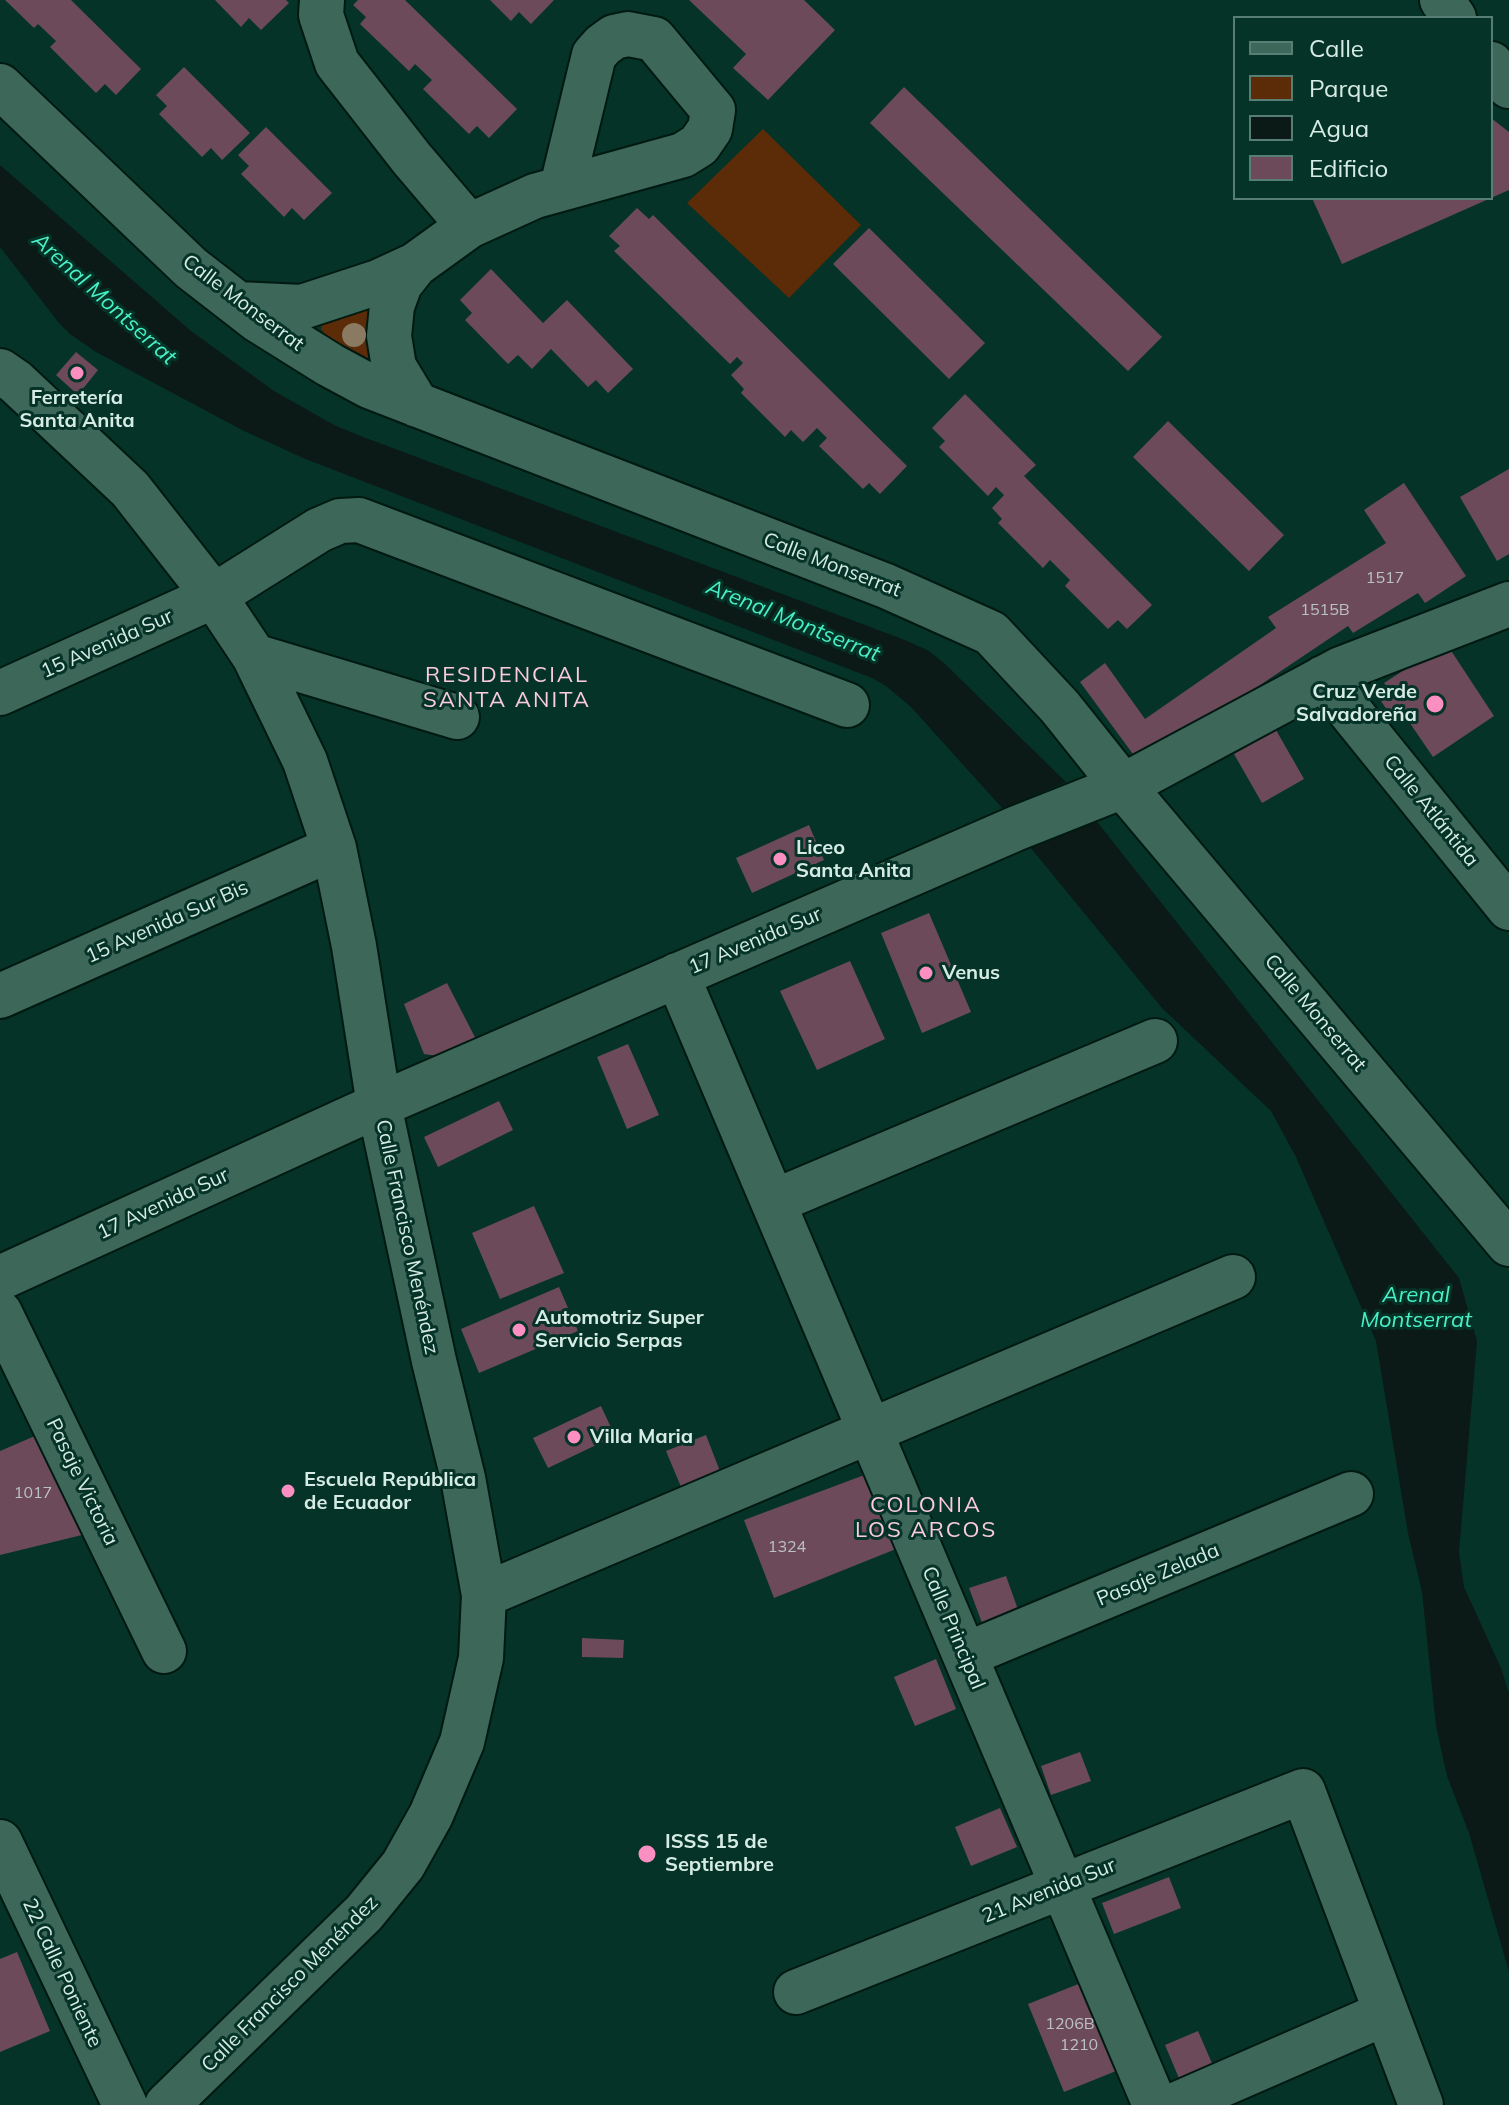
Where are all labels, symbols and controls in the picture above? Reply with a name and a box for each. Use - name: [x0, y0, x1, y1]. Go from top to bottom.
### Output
- legend: [1233, 16, 1493, 200]
- text: Calle: [1309, 33, 1364, 63]
- text: Parque: [1309, 73, 1388, 103]
- text: Agua: [1309, 113, 1369, 143]
- text: Edificio: [1309, 153, 1388, 183]
- water label: Arenal Montserrat: [27, 227, 181, 371]
- street label: Calle Monserrat: [178, 250, 308, 356]
- marker: Ferretería Santa Anita: [68, 364, 86, 382]
- place label: Ferretería Santa Anita: [19, 386, 135, 433]
- street label: Calle Monserrat: [760, 528, 904, 602]
- house number: 1517: [1366, 568, 1404, 588]
- water label: Arenal Montserrat: [702, 574, 884, 668]
- house number: 1515B: [1300, 600, 1350, 620]
- street label: 15 Avenida Sur: [37, 604, 177, 684]
- district label: RESIDENCIAL SANTA ANITA: [423, 662, 591, 714]
- place label: Cruz Verde Salvadoreña: [1296, 680, 1417, 727]
- marker: Cruz Verde Salvadoreña: [1424, 693, 1446, 715]
- street label: Calle Atlántida: [1379, 750, 1483, 872]
- place label: Liceo Santa Anita: [796, 836, 911, 883]
- marker: Liceo Santa Anita: [771, 850, 789, 868]
- street label: 15 Avenida Sur Bis: [82, 875, 252, 969]
- street label: 17 Avenida Sur: [685, 902, 825, 980]
- street label: Calle Monserrat: [1259, 950, 1371, 1076]
- place label: Venus: [942, 961, 1000, 985]
- marker: Venus: [917, 964, 935, 982]
- street label: Calle Francisco Menéndez: [370, 1117, 444, 1357]
- street label: 17 Avenida Sur: [94, 1163, 232, 1245]
- water label: Arenal Montserrat: [1360, 1282, 1472, 1334]
- place label: Automotriz Super Servicio Serpas: [535, 1306, 704, 1353]
- marker: Automotriz Super Servicio Serpas: [510, 1321, 528, 1339]
- street label: Pasaje Victoria: [41, 1415, 123, 1549]
- place label: Villa Maria: [590, 1425, 693, 1449]
- marker: Villa Maria: [565, 1428, 583, 1446]
- place label: Escuela República de Ecuador: [304, 1468, 476, 1515]
- marker: Escuela República de Ecuador: [279, 1482, 297, 1500]
- house number: 1017: [14, 1483, 52, 1503]
- district label: COLONIA LOS ARCOS: [855, 1492, 997, 1544]
- house number: 1324: [768, 1537, 806, 1557]
- street label: Pasaje Zelada: [1093, 1538, 1223, 1612]
- street label: Calle Principal: [916, 1563, 990, 1693]
- place label: ISSS 15 de Septiembre: [665, 1830, 774, 1877]
- marker: ISSS 15 de Septiembre: [636, 1843, 658, 1865]
- street label: 21 Avenida Sur: [979, 1853, 1119, 1929]
- street label: Calle Francisco Menéndez: [197, 1891, 383, 2077]
- street label: 22 Calle Poniente: [17, 1895, 107, 2051]
- house number: 1206B: [1045, 2014, 1095, 2034]
- house number: 1210: [1060, 2035, 1098, 2055]

